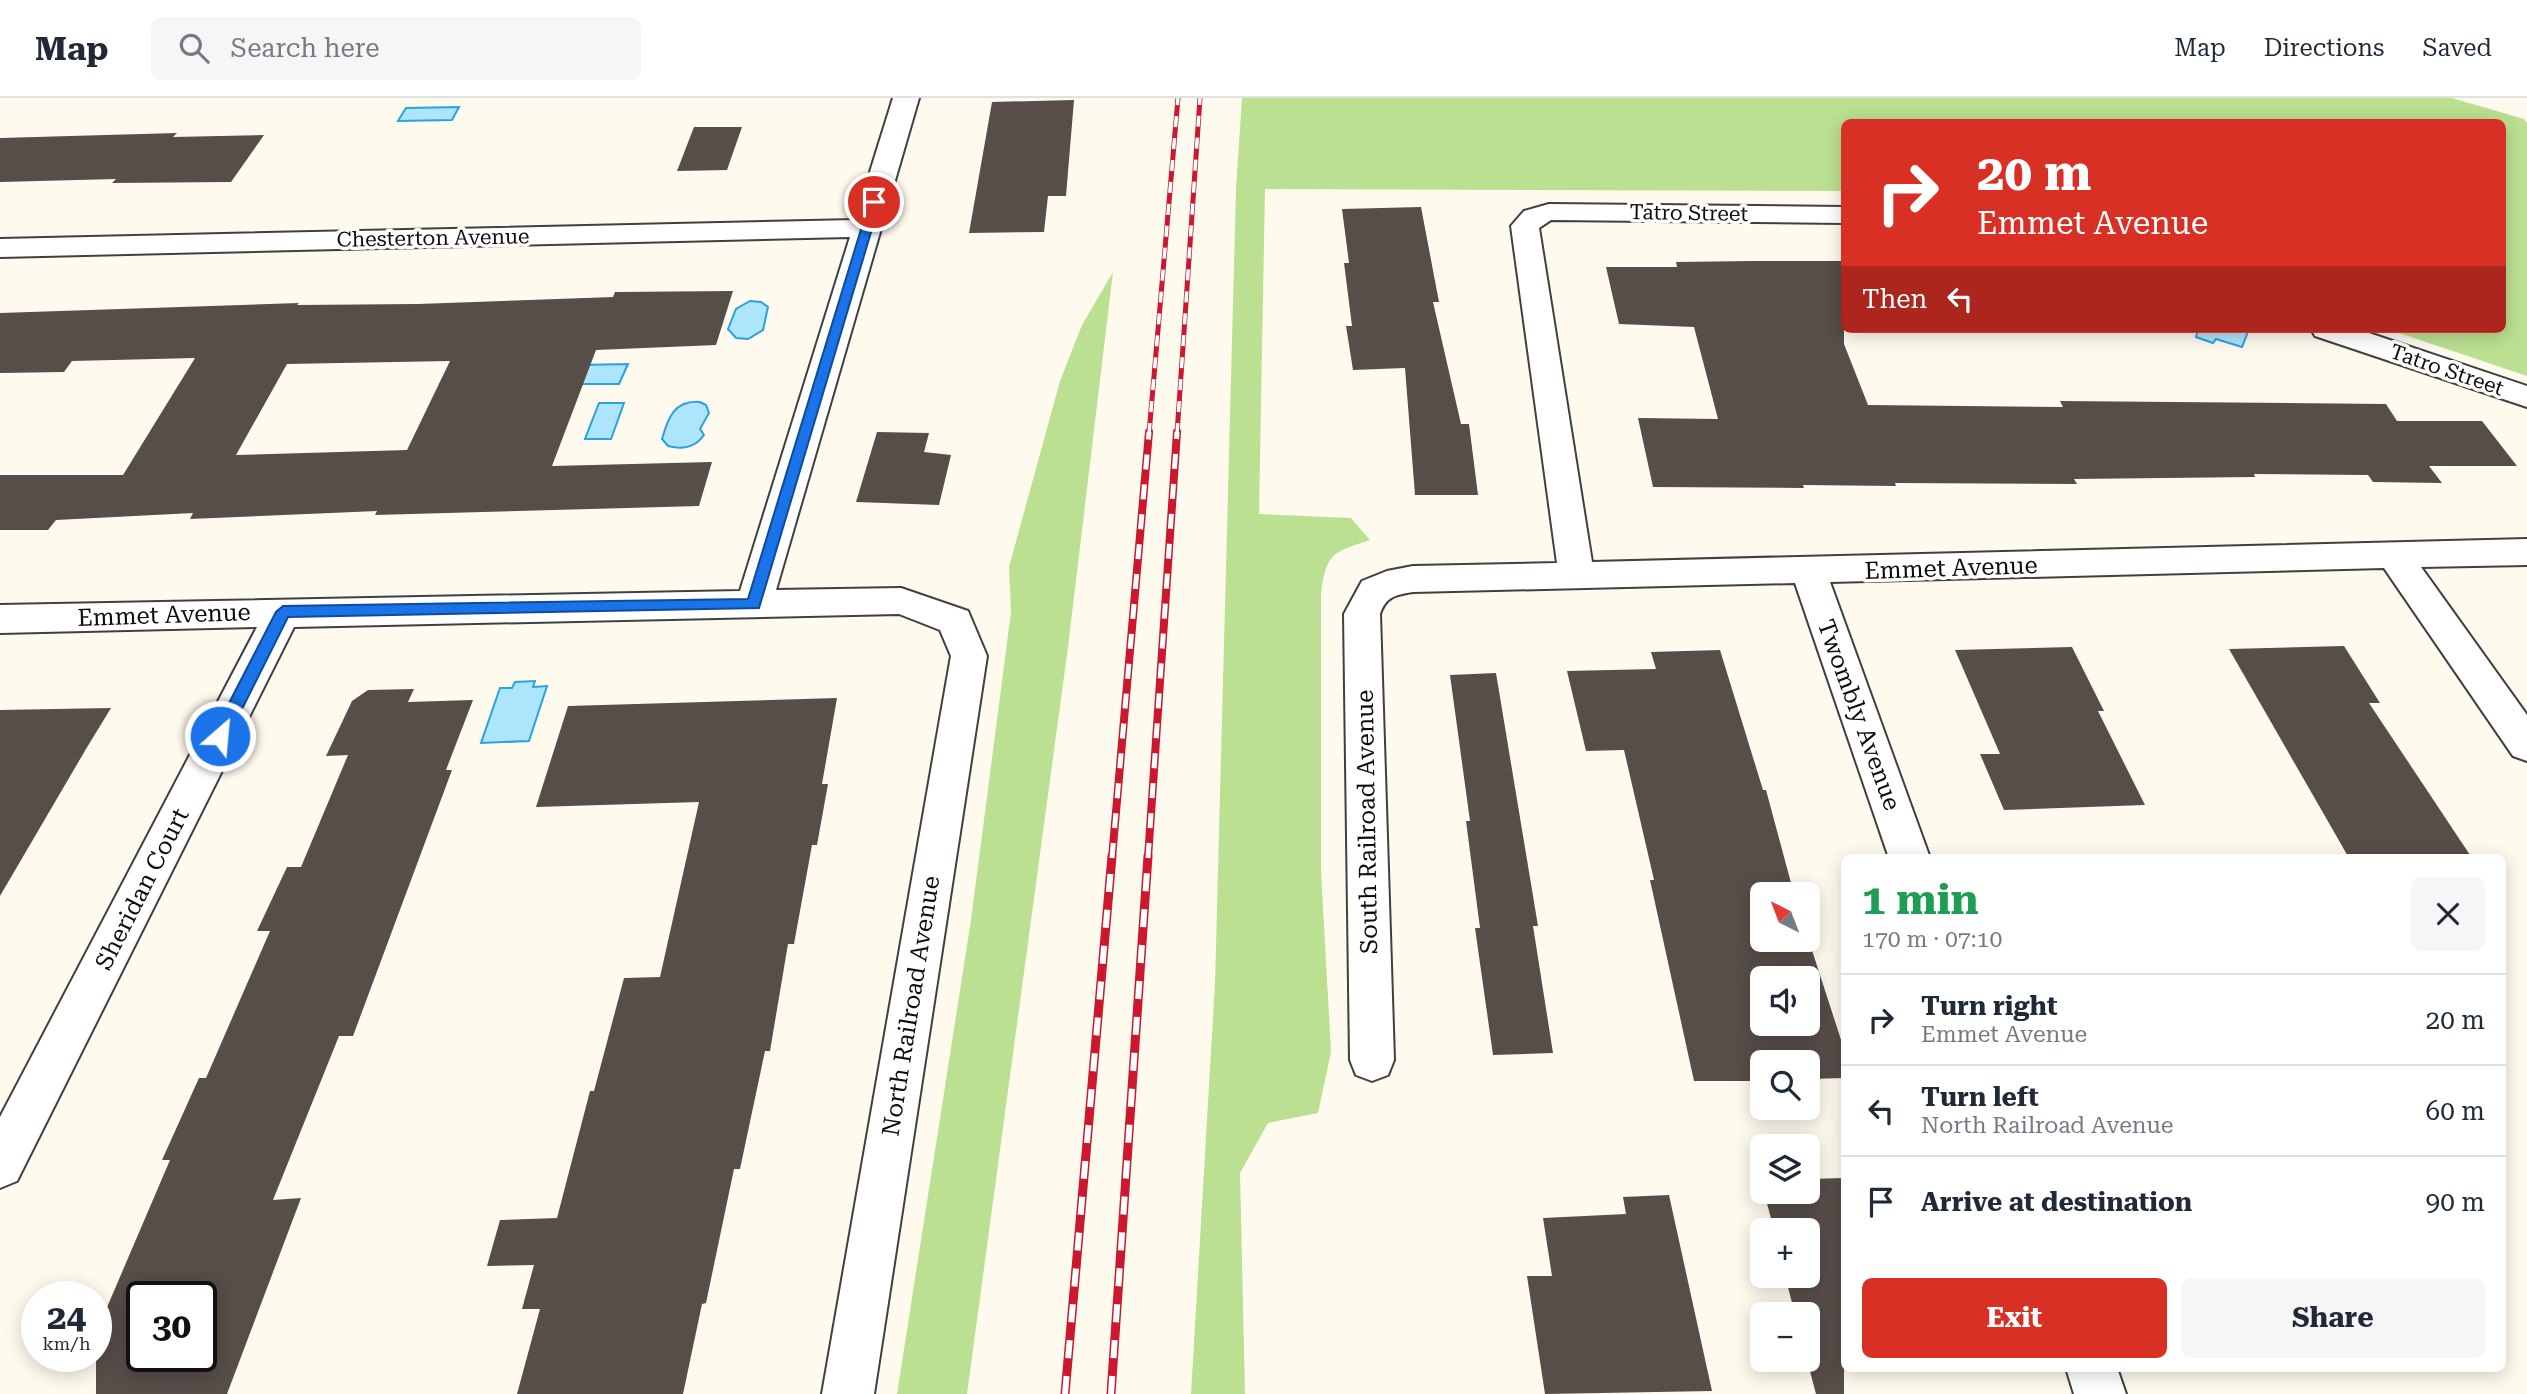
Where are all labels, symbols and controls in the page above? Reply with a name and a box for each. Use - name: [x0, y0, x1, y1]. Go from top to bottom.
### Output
- search box: [151, 17, 641, 80]
- text: Map: [35, 29, 109, 68]
- icon: search: [175, 29, 213, 67]
- text: Search here: [231, 33, 380, 63]
- text: Map: [2174, 34, 2226, 62]
- text: Directions: [2264, 34, 2384, 62]
- text: Saved: [2422, 34, 2492, 62]
- text: 20 m: [1977, 145, 2092, 202]
- icon: right: [1862, 147, 1953, 238]
- pin: [844, 172, 904, 232]
- icon: arrive: [855, 183, 893, 221]
- street label: Tatro Street: [1630, 200, 1749, 226]
- text: Emmet Avenue: [1977, 204, 2208, 242]
- street label: Chesterton Avenue: [336, 224, 530, 252]
- icon: left: [1941, 280, 1979, 318]
- text: Then: [1862, 284, 1927, 314]
- street label: Tatro Street: [2387, 339, 2507, 401]
- street label: Emmet Avenue: [1864, 551, 2038, 585]
- street label: Emmet Avenue: [77, 598, 251, 632]
- street label: Twombly Avenue: [1811, 616, 1907, 814]
- street label: South Railroad Avenue: [1351, 690, 1383, 954]
- position arrow: [183, 699, 257, 773]
- street label: Sheridan Court: [89, 804, 195, 974]
- street label: North Railroad Avenue: [877, 874, 945, 1138]
- text: 1 min: [1862, 875, 1979, 924]
- button: close: [2411, 877, 2485, 951]
- north arrow: [1750, 882, 1820, 952]
- map controls: [1750, 882, 1820, 1372]
- text: 170 m · 07:10: [1862, 926, 2002, 953]
- button: sound: [1750, 966, 1820, 1036]
- text: Turn right: [1921, 991, 2057, 1021]
- icon: right: [1862, 1001, 1900, 1039]
- text: 20 m: [2426, 1005, 2485, 1035]
- text: Emmet Avenue: [1921, 1021, 2087, 1048]
- button: search: [1750, 1050, 1820, 1120]
- text: Turn left: [1921, 1082, 2039, 1112]
- icon: left: [1862, 1092, 1900, 1130]
- text: 60 m: [2426, 1096, 2485, 1126]
- text: North Railroad Avenue: [1921, 1112, 2173, 1139]
- button: layers: [1750, 1134, 1820, 1204]
- icon: arrive: [1862, 1183, 1900, 1221]
- text: Arrive at destination: [1921, 1187, 2192, 1217]
- text: 90 m: [2426, 1187, 2485, 1217]
- button: +: [1750, 1218, 1820, 1288]
- button: Exit: [1862, 1278, 2167, 1358]
- button: Share: [2181, 1278, 2485, 1358]
- speed limit sign: 30: [126, 1281, 217, 1372]
- text: 24: [47, 1297, 86, 1338]
- button: −: [1750, 1302, 1820, 1372]
- text: km/h: [42, 1333, 91, 1354]

